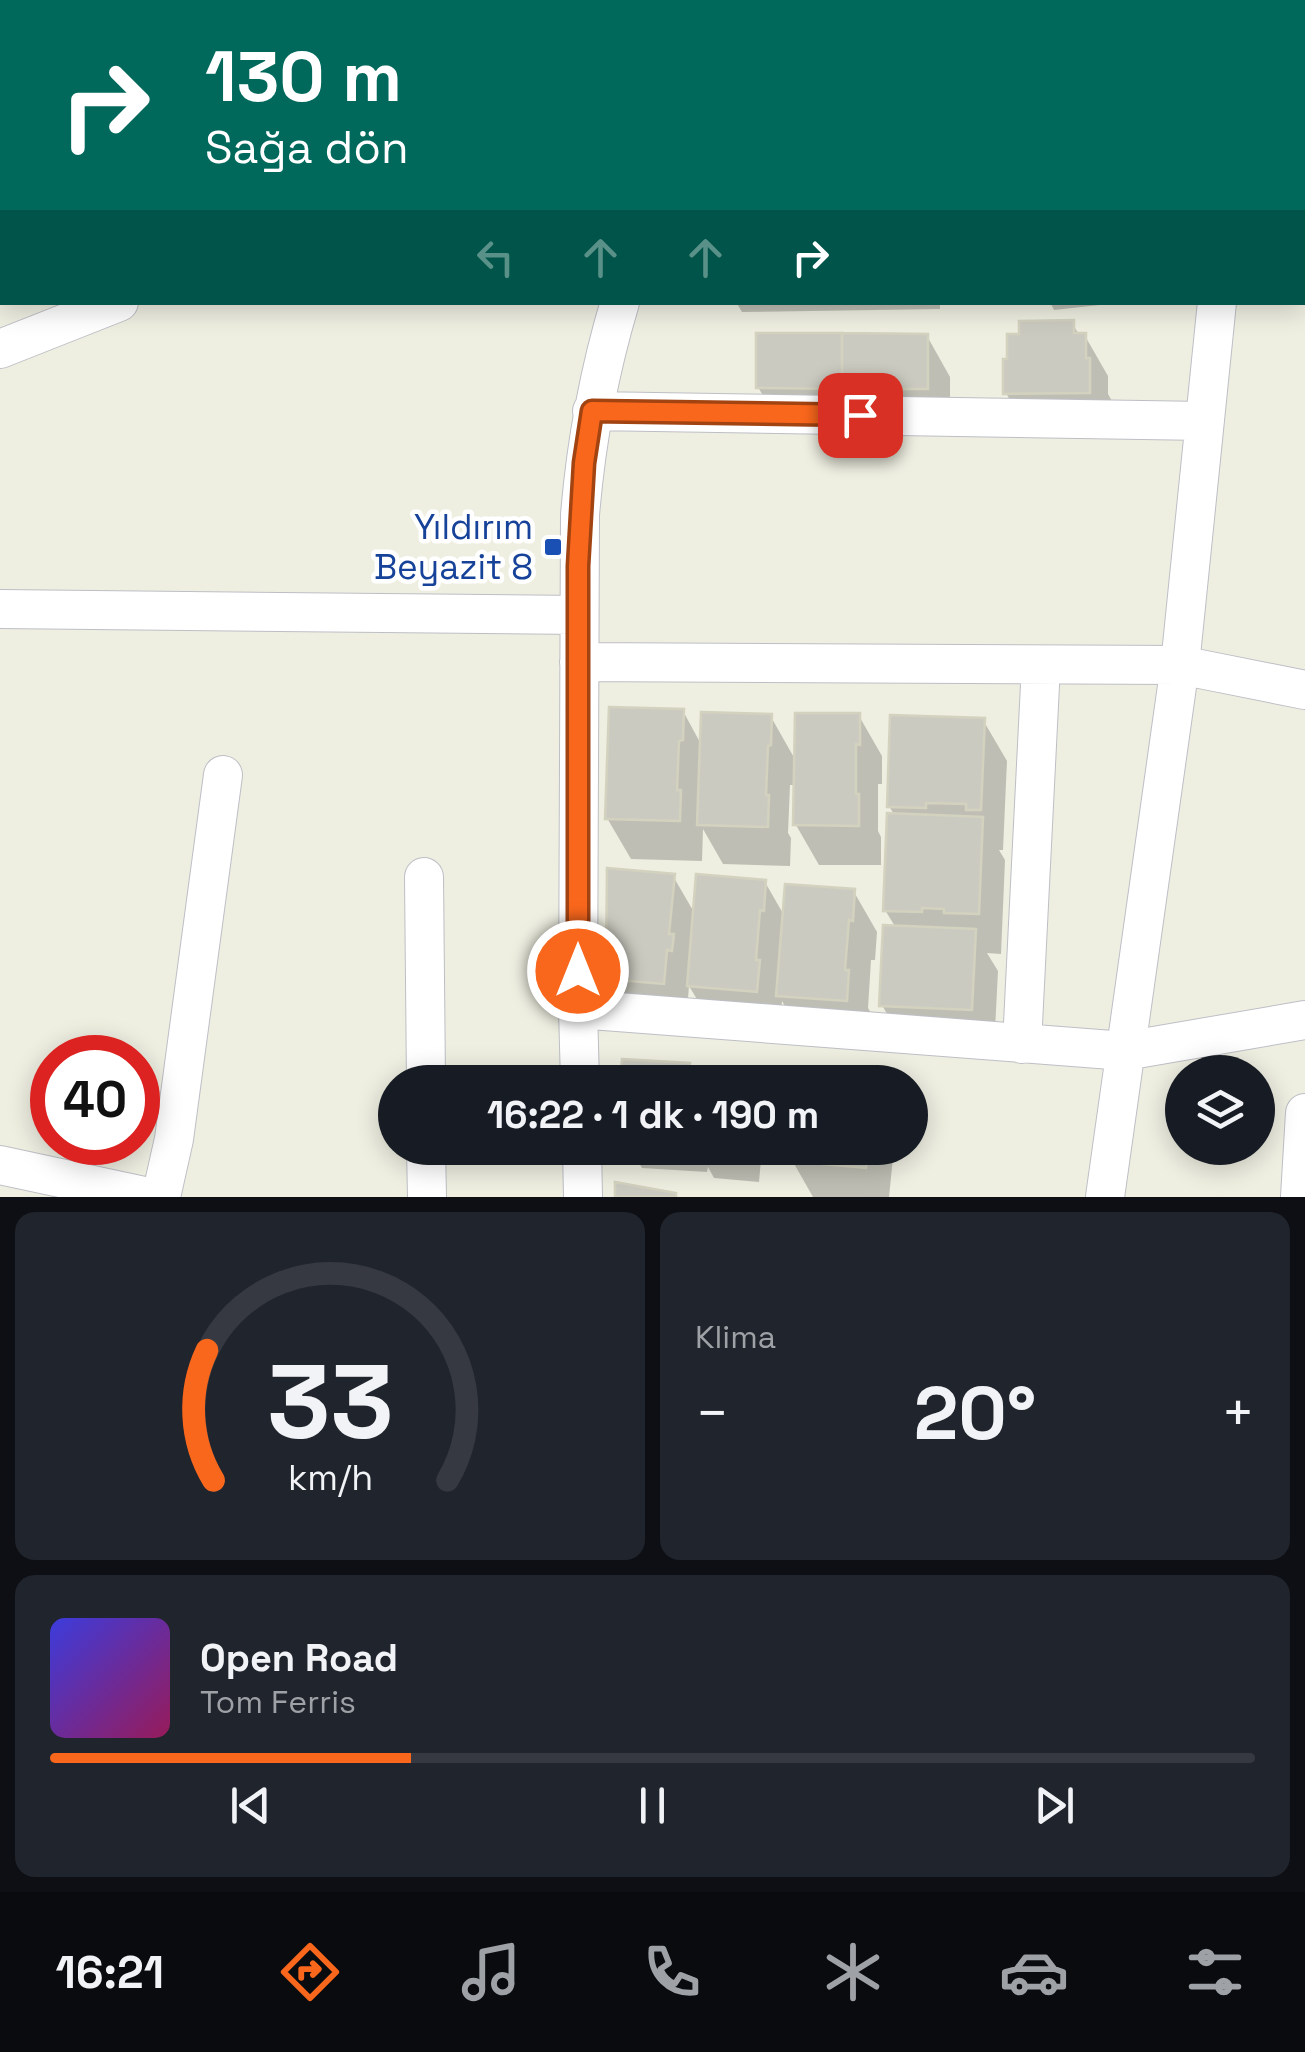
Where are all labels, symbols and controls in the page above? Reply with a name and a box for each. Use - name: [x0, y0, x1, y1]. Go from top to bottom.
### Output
- text: 130 m: [205, 32, 402, 121]
- icon: right: [40, 40, 170, 170]
- text: Sağa dön: [205, 119, 409, 176]
- icon: left: [468, 230, 523, 285]
- icon: ahead: [573, 230, 628, 285]
- icon: ahead: [678, 230, 733, 285]
- icon: right: [783, 230, 838, 285]
- pin: [818, 373, 903, 458]
- icon: arrive: [833, 388, 888, 443]
- place label: Yıldırım Beyazit 8: [374, 505, 533, 589]
- marker: Yıldırım Beyazit 8: [542, 536, 564, 558]
- position arrow: [526, 919, 630, 1023]
- speed limit sign: 40: [30, 1035, 160, 1165]
- map controls: [1165, 1055, 1275, 1165]
- button: layers: [1165, 1055, 1275, 1165]
- text: 16:22 · 1 dk · 190 m: [487, 1091, 819, 1139]
- text: Klima: [695, 1317, 776, 1357]
- text: 33: [267, 1336, 393, 1468]
- text: 20°: [914, 1365, 1036, 1461]
- text: −: [695, 1378, 729, 1448]
- text: +: [1221, 1378, 1255, 1448]
- text: km/h: [287, 1455, 373, 1500]
- text: Open Road: [200, 1634, 398, 1682]
- text: Tom Ferris: [200, 1682, 356, 1722]
- icon: previous: [223, 1778, 278, 1833]
- icon: pause: [625, 1778, 680, 1833]
- icon: next: [1027, 1778, 1082, 1833]
- icon: directions: [275, 1937, 345, 2007]
- icon: music: [456, 1937, 526, 2007]
- icon: phone: [637, 1937, 707, 2007]
- icon: climate: [818, 1937, 888, 2007]
- icon: car: [999, 1937, 1069, 2007]
- icon: filters: [1180, 1937, 1250, 2007]
- text: 16:21: [55, 1944, 164, 2001]

